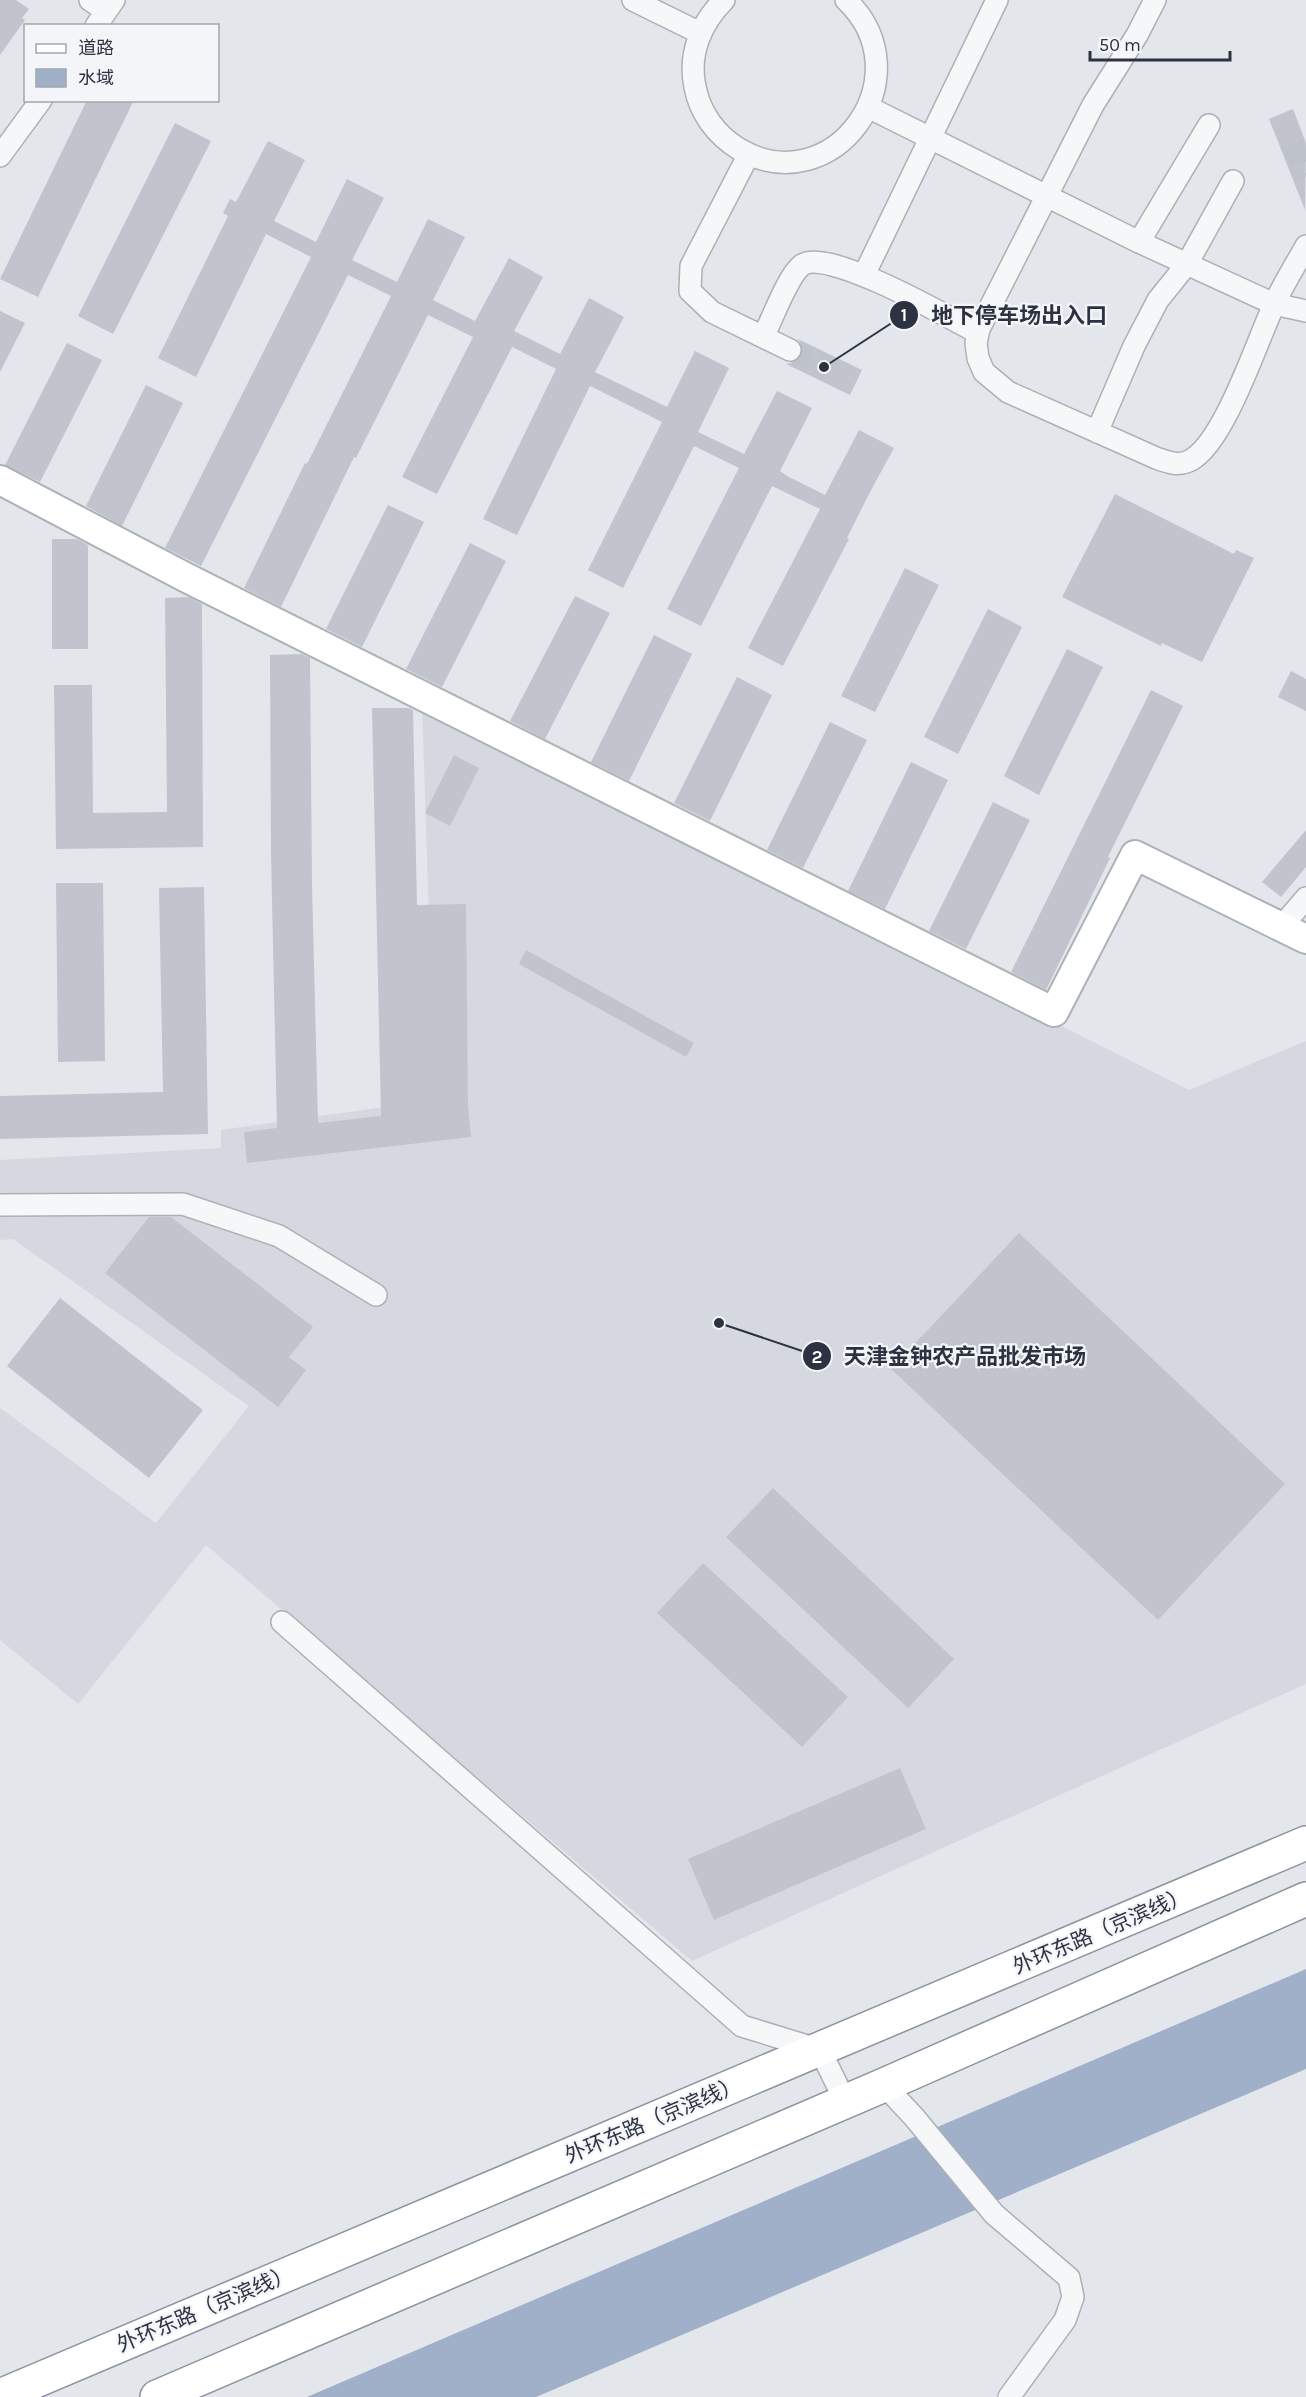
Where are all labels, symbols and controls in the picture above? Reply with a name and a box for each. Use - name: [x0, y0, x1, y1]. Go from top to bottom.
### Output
- legend: [24, 24, 219, 102]
- scale bar: [1090, 24, 1230, 62]
- text: 50 m: [1099, 34, 1141, 56]
- text: 道路: [78, 37, 114, 59]
- text: 水域: [78, 67, 114, 89]
- callout: 地下停车场出入口: [889, 295, 1119, 335]
- text: 地下停车场出入口: [931, 303, 1107, 329]
- text: 1: [901, 304, 907, 326]
- callout: 天津金钟农产品批发市场: [802, 1336, 1098, 1376]
- text: 天津金钟农产品批发市场: [844, 1344, 1086, 1370]
- text: 2: [812, 1346, 822, 1368]
- street label: 外环东路（京滨线）: [1009, 1883, 1193, 1979]
- street label: 外环东路（京滨线）: [561, 2072, 745, 2168]
- street label: 外环东路（京滨线）: [113, 2261, 297, 2357]

